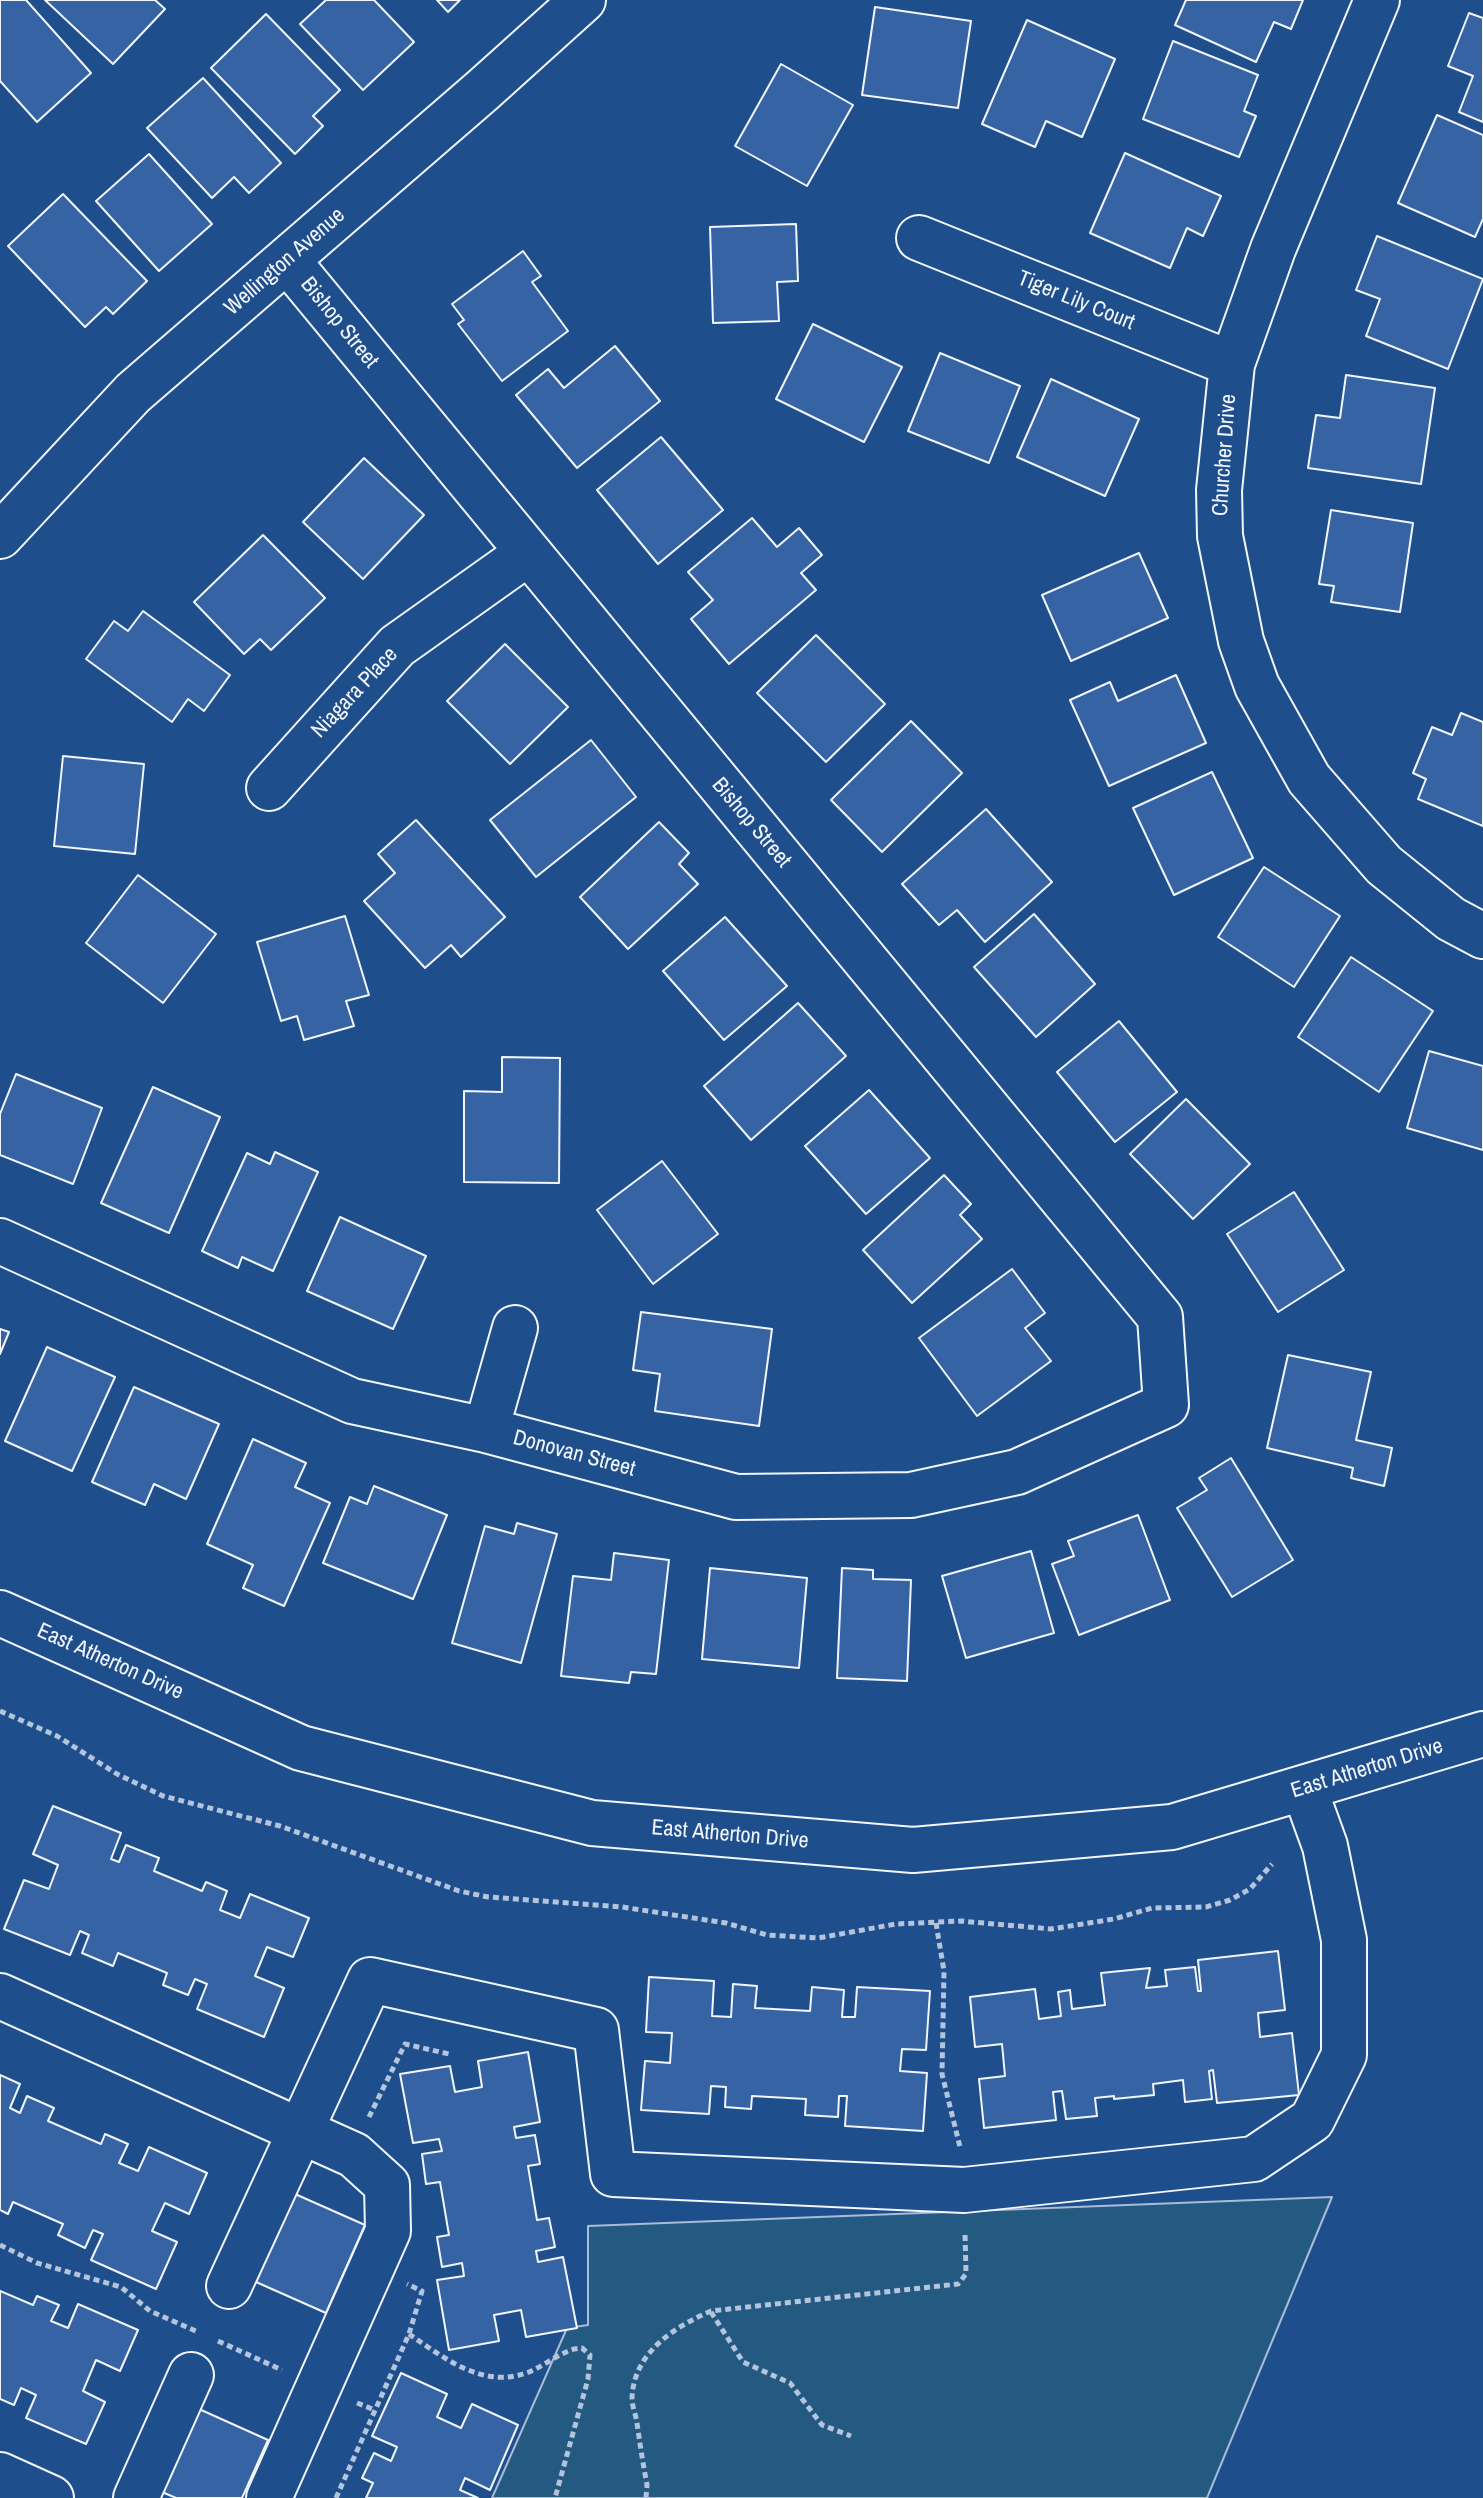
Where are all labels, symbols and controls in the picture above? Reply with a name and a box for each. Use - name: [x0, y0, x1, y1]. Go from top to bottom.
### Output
- street label: Wellington Avenue: [219, 203, 351, 321]
- street label: Tiger Lily Court: [1014, 266, 1138, 336]
- street label: Bishop Street: [294, 272, 384, 374]
- street label: Churcher Drive: [1208, 393, 1242, 517]
- street label: Niagara Place: [306, 642, 404, 744]
- street label: Bishop Street: [706, 773, 796, 873]
- street label: Donovan Street: [510, 1425, 638, 1483]
- street label: East Atherton Drive: [33, 1618, 187, 1706]
- street label: East Atherton Drive: [1288, 1733, 1446, 1805]
- street label: East Atherton Drive: [650, 1815, 810, 1855]

